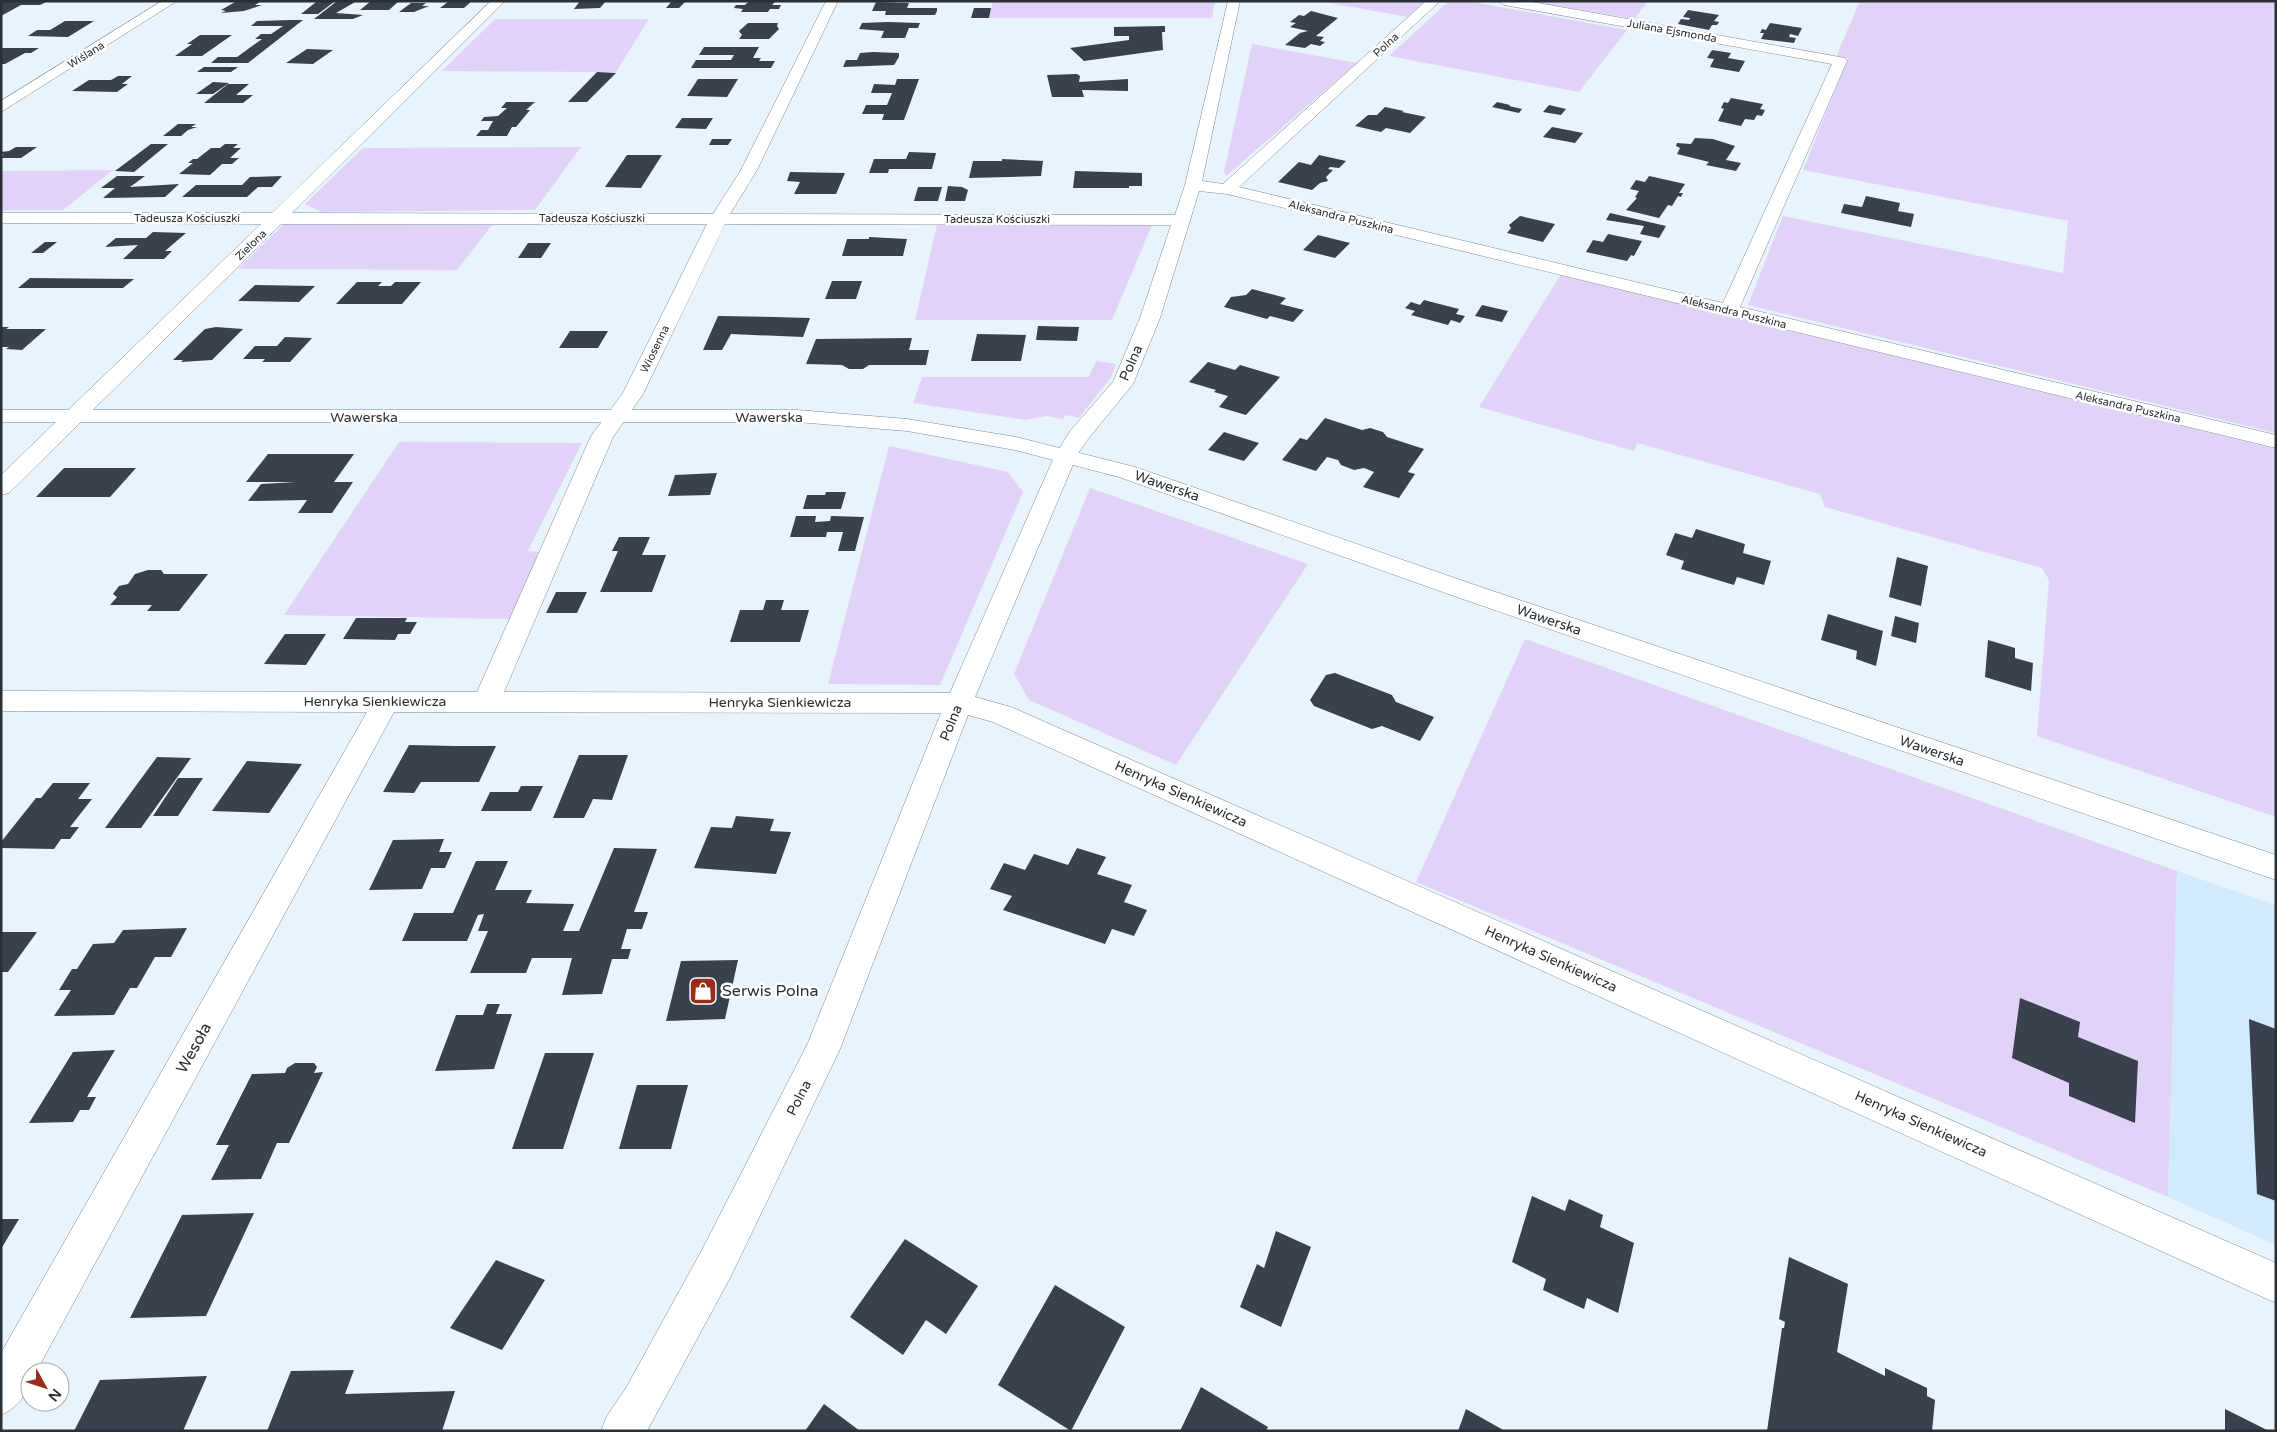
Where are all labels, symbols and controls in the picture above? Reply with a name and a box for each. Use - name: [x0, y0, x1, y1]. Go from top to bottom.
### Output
- street label: Juliana Ejsmonda: [1626, 17, 1718, 45]
- street label: Polna: [1371, 30, 1401, 60]
- street label: Wiślana: [65, 39, 107, 71]
- street label: Aleksandra Puszkina: [1287, 198, 1395, 236]
- street label: Tadeusza Kościuszki: [134, 212, 240, 225]
- street label: Tadeusza Kościuszki: [539, 212, 645, 225]
- street label: Tadeusza Kościuszki: [944, 213, 1050, 226]
- street label: Zielona: [233, 227, 269, 263]
- street label: Aleksandra Puszkina: [1680, 293, 1788, 331]
- street label: Wiosenna: [638, 323, 672, 375]
- street label: Polna: [1116, 342, 1146, 384]
- street label: Aleksandra Puszkina: [2074, 389, 2182, 425]
- street label: Wawerska: [330, 409, 398, 426]
- street label: Wawerska: [735, 409, 803, 426]
- street label: Wawerska: [1132, 467, 1202, 505]
- street label: Wawerska: [1514, 601, 1584, 639]
- street label: Henryka Sienkiewicza: [304, 693, 446, 710]
- street label: Henryka Sienkiewicza: [709, 694, 851, 711]
- street label: Polna: [936, 702, 966, 744]
- street label: Wawerska: [1897, 732, 1967, 770]
- street label: Henryka Sienkiewicza: [1112, 757, 1250, 831]
- street label: Henryka Sienkiewicza: [1482, 922, 1620, 996]
- shop icon: Serwis Polna: [688, 976, 718, 1006]
- place label: Serwis Polna: [722, 981, 819, 1001]
- street label: Wesoła: [172, 1019, 216, 1077]
- street label: Polna: [783, 1077, 815, 1119]
- street label: Henryka Sienkiewicza: [1852, 1087, 1990, 1161]
- north arrow: [20, 1362, 70, 1412]
- text: N: [44, 1385, 65, 1405]

